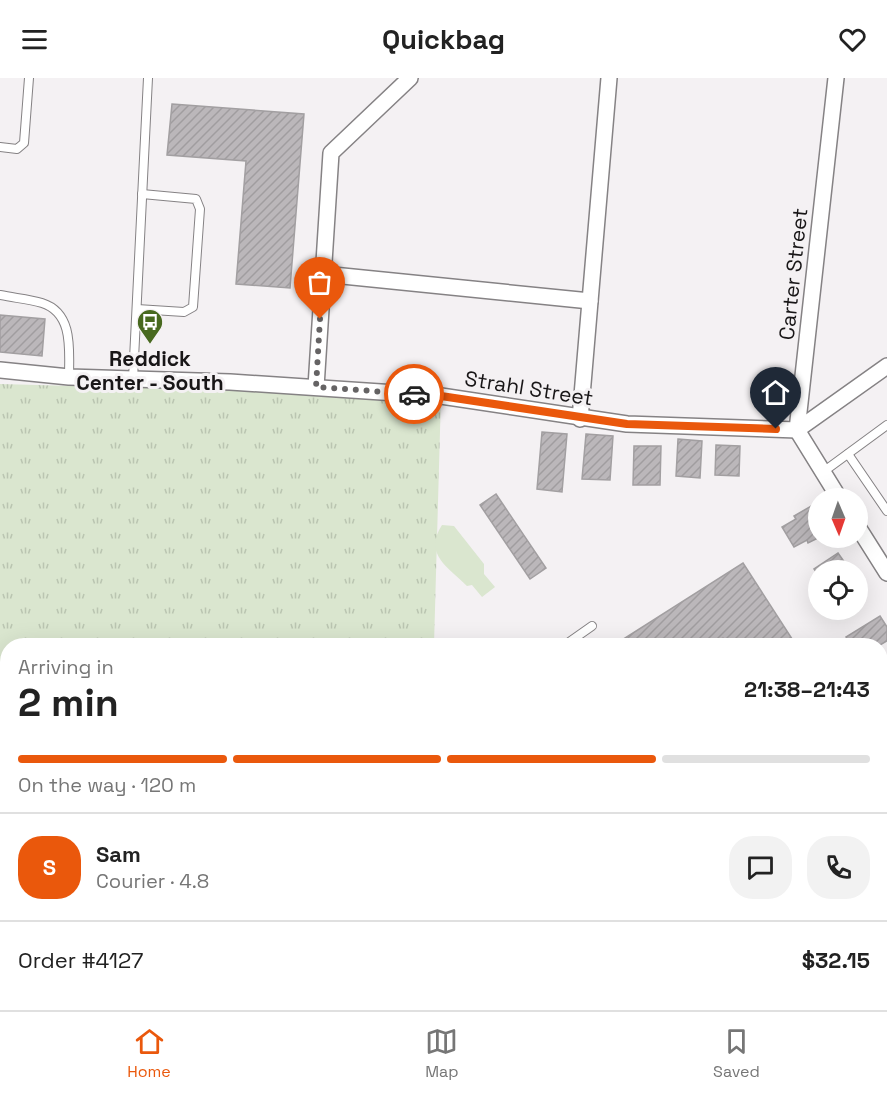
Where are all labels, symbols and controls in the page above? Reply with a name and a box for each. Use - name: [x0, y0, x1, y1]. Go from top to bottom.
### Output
- text: Quickbag: [382, 22, 505, 57]
- icon: menu: [18, 23, 51, 56]
- icon: heart: [836, 23, 869, 56]
- street label: Carter Street: [773, 207, 813, 341]
- pin: [294, 257, 345, 319]
- icon: bag: [303, 266, 336, 299]
- bus stop icon: Reddick Center - South: [135, 307, 165, 345]
- place label: Reddick Center - South: [76, 345, 224, 396]
- courier: [384, 364, 444, 424]
- street label: Strahl Street: [463, 365, 595, 411]
- pin: [750, 367, 801, 429]
- icon: home: [759, 376, 792, 409]
- icon: car: [398, 378, 431, 411]
- north arrow: [808, 488, 868, 548]
- map controls: [808, 488, 868, 620]
- button: locate: [808, 560, 868, 620]
- text: Arriving in: [18, 654, 114, 680]
- text: 21:38–21:43: [744, 675, 870, 703]
- text: 2 min: [18, 678, 119, 727]
- text: On the way · 120 m: [18, 772, 196, 798]
- button: chat: [729, 836, 792, 899]
- button: phone: [807, 836, 870, 899]
- text: Sam: [96, 840, 141, 868]
- text: S: [43, 853, 56, 881]
- text: Courier · 4.8: [96, 868, 209, 894]
- text: Order #4127: [18, 946, 143, 974]
- text: $32.15: [802, 946, 870, 974]
- tab: Home: [127, 1025, 171, 1082]
- tab: Map: [425, 1025, 459, 1082]
- tab: Saved: [713, 1025, 760, 1082]

